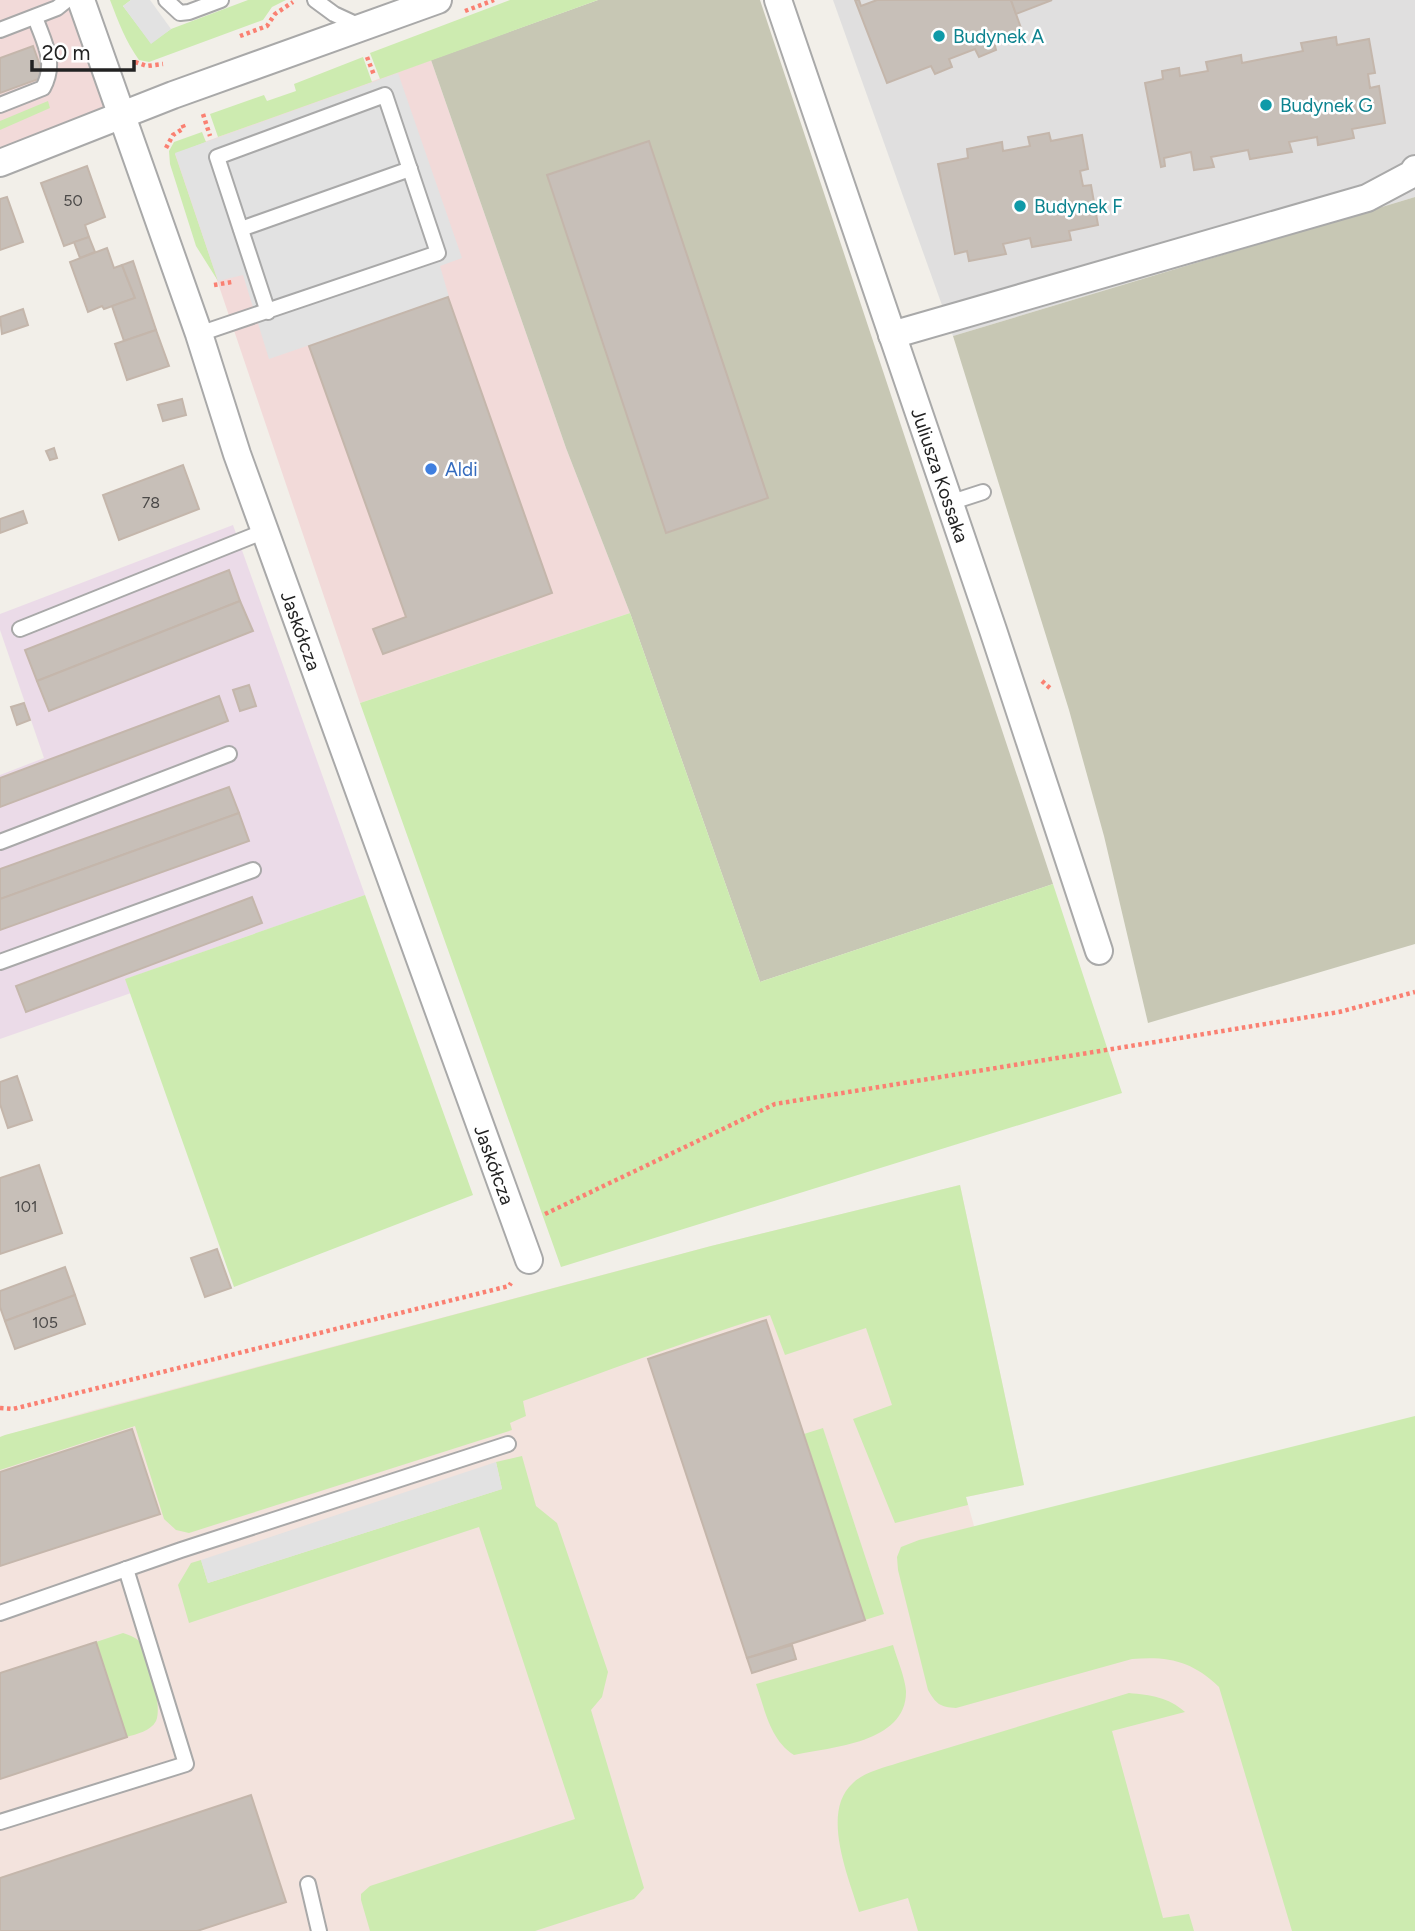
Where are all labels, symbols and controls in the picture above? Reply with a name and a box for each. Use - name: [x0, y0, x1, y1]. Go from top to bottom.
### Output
- place label: Budynek A: [953, 25, 1044, 48]
- scale bar: [32, 28, 133, 72]
- marker: Budynek A: [931, 28, 947, 44]
- text: 20 m: [42, 40, 90, 65]
- place label: Budynek G: [1280, 94, 1373, 117]
- marker: Budynek G: [1258, 97, 1274, 113]
- house number: 50: [63, 191, 83, 210]
- place label: Budynek F: [1034, 195, 1123, 218]
- marker: Budynek F: [1012, 198, 1028, 214]
- street label: Juliusza Kossaka: [907, 405, 974, 545]
- place label: Aldi: [445, 458, 478, 481]
- marker: Aldi: [423, 461, 439, 477]
- house number: 78: [142, 493, 160, 512]
- street label: Jaskółcza: [276, 588, 326, 674]
- street label: Jaskółcza: [470, 1122, 519, 1208]
- house number: 101: [14, 1197, 38, 1216]
- house number: 105: [32, 1313, 58, 1332]

